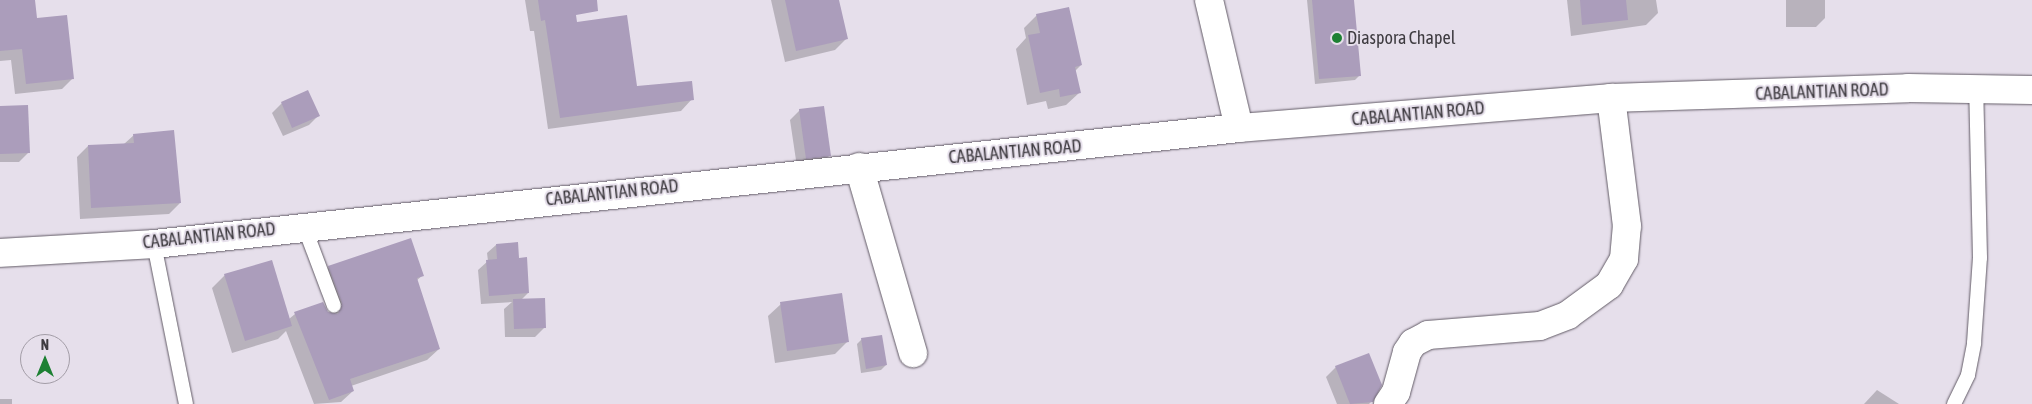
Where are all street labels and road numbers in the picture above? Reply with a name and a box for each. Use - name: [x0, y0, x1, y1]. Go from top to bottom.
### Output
- street label: CABALANTIAN ROAD: [1755, 79, 1889, 105]
- street label: CABALANTIAN ROAD: [1351, 97, 1485, 131]
- street label: CABALANTIAN ROAD: [948, 135, 1082, 169]
- street label: CABALANTIAN ROAD: [545, 175, 679, 211]
- street label: CABALANTIAN ROAD: [142, 218, 276, 254]

